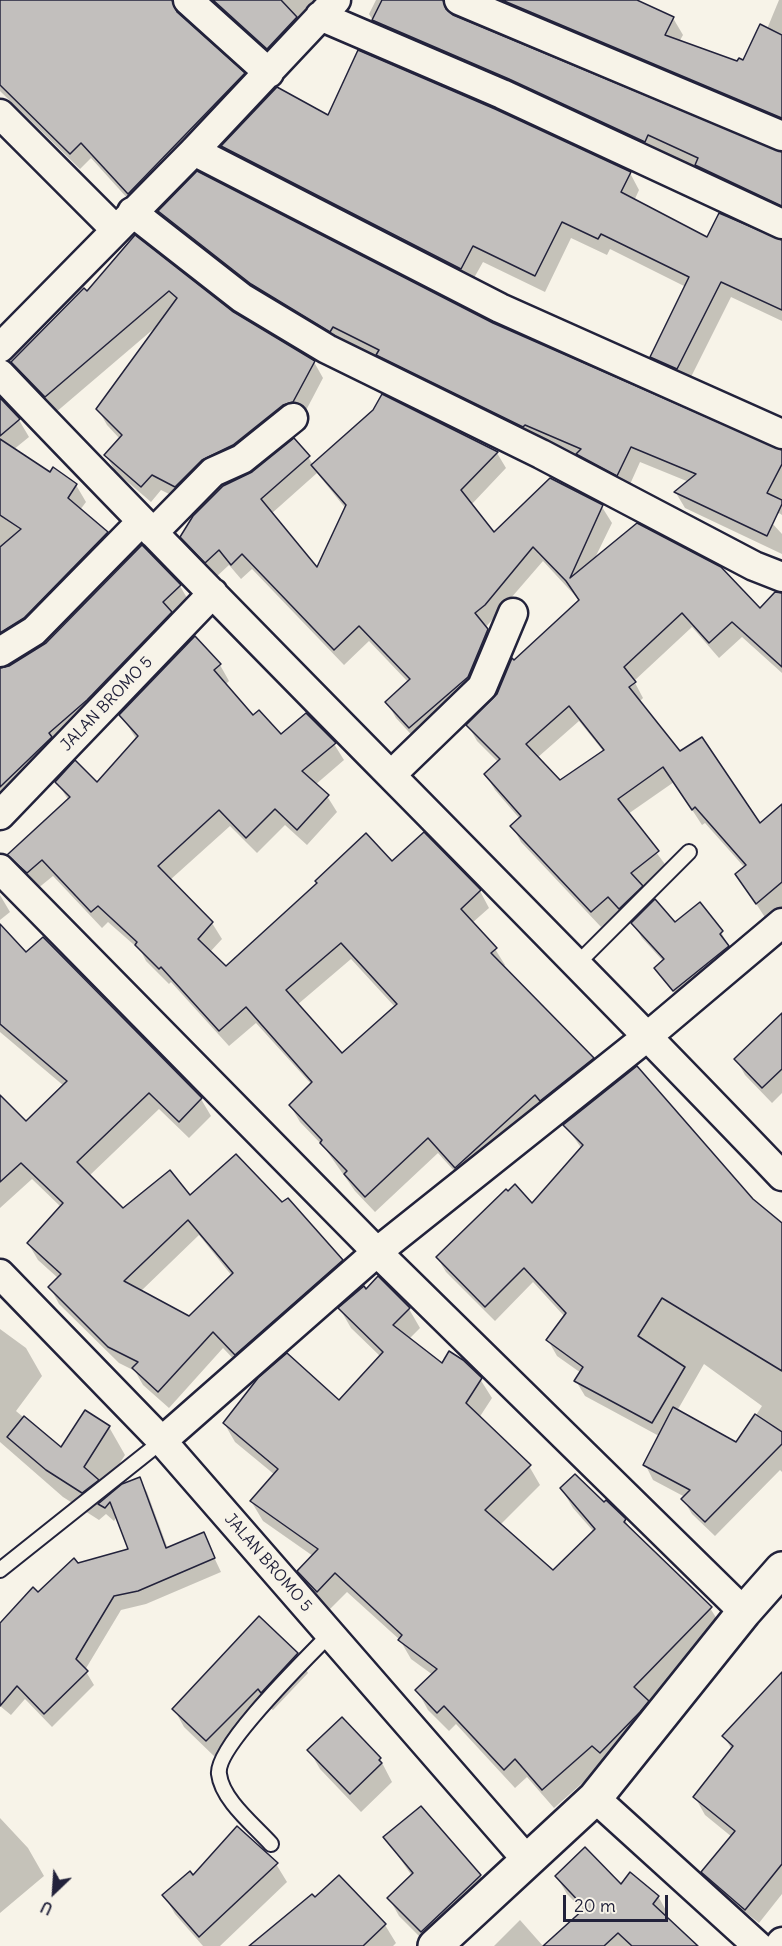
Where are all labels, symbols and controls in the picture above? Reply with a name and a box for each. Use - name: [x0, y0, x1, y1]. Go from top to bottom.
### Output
- street label: JALAN BROMO 5: [57, 653, 157, 755]
- street label: JALAN BROMO 5: [220, 1510, 316, 1616]
- north arrow: [24, 1862, 84, 1922]
- scale bar: [566, 1883, 671, 1921]
- text: 20 m: [574, 1894, 616, 1917]
- text: U: [37, 1897, 56, 1920]

